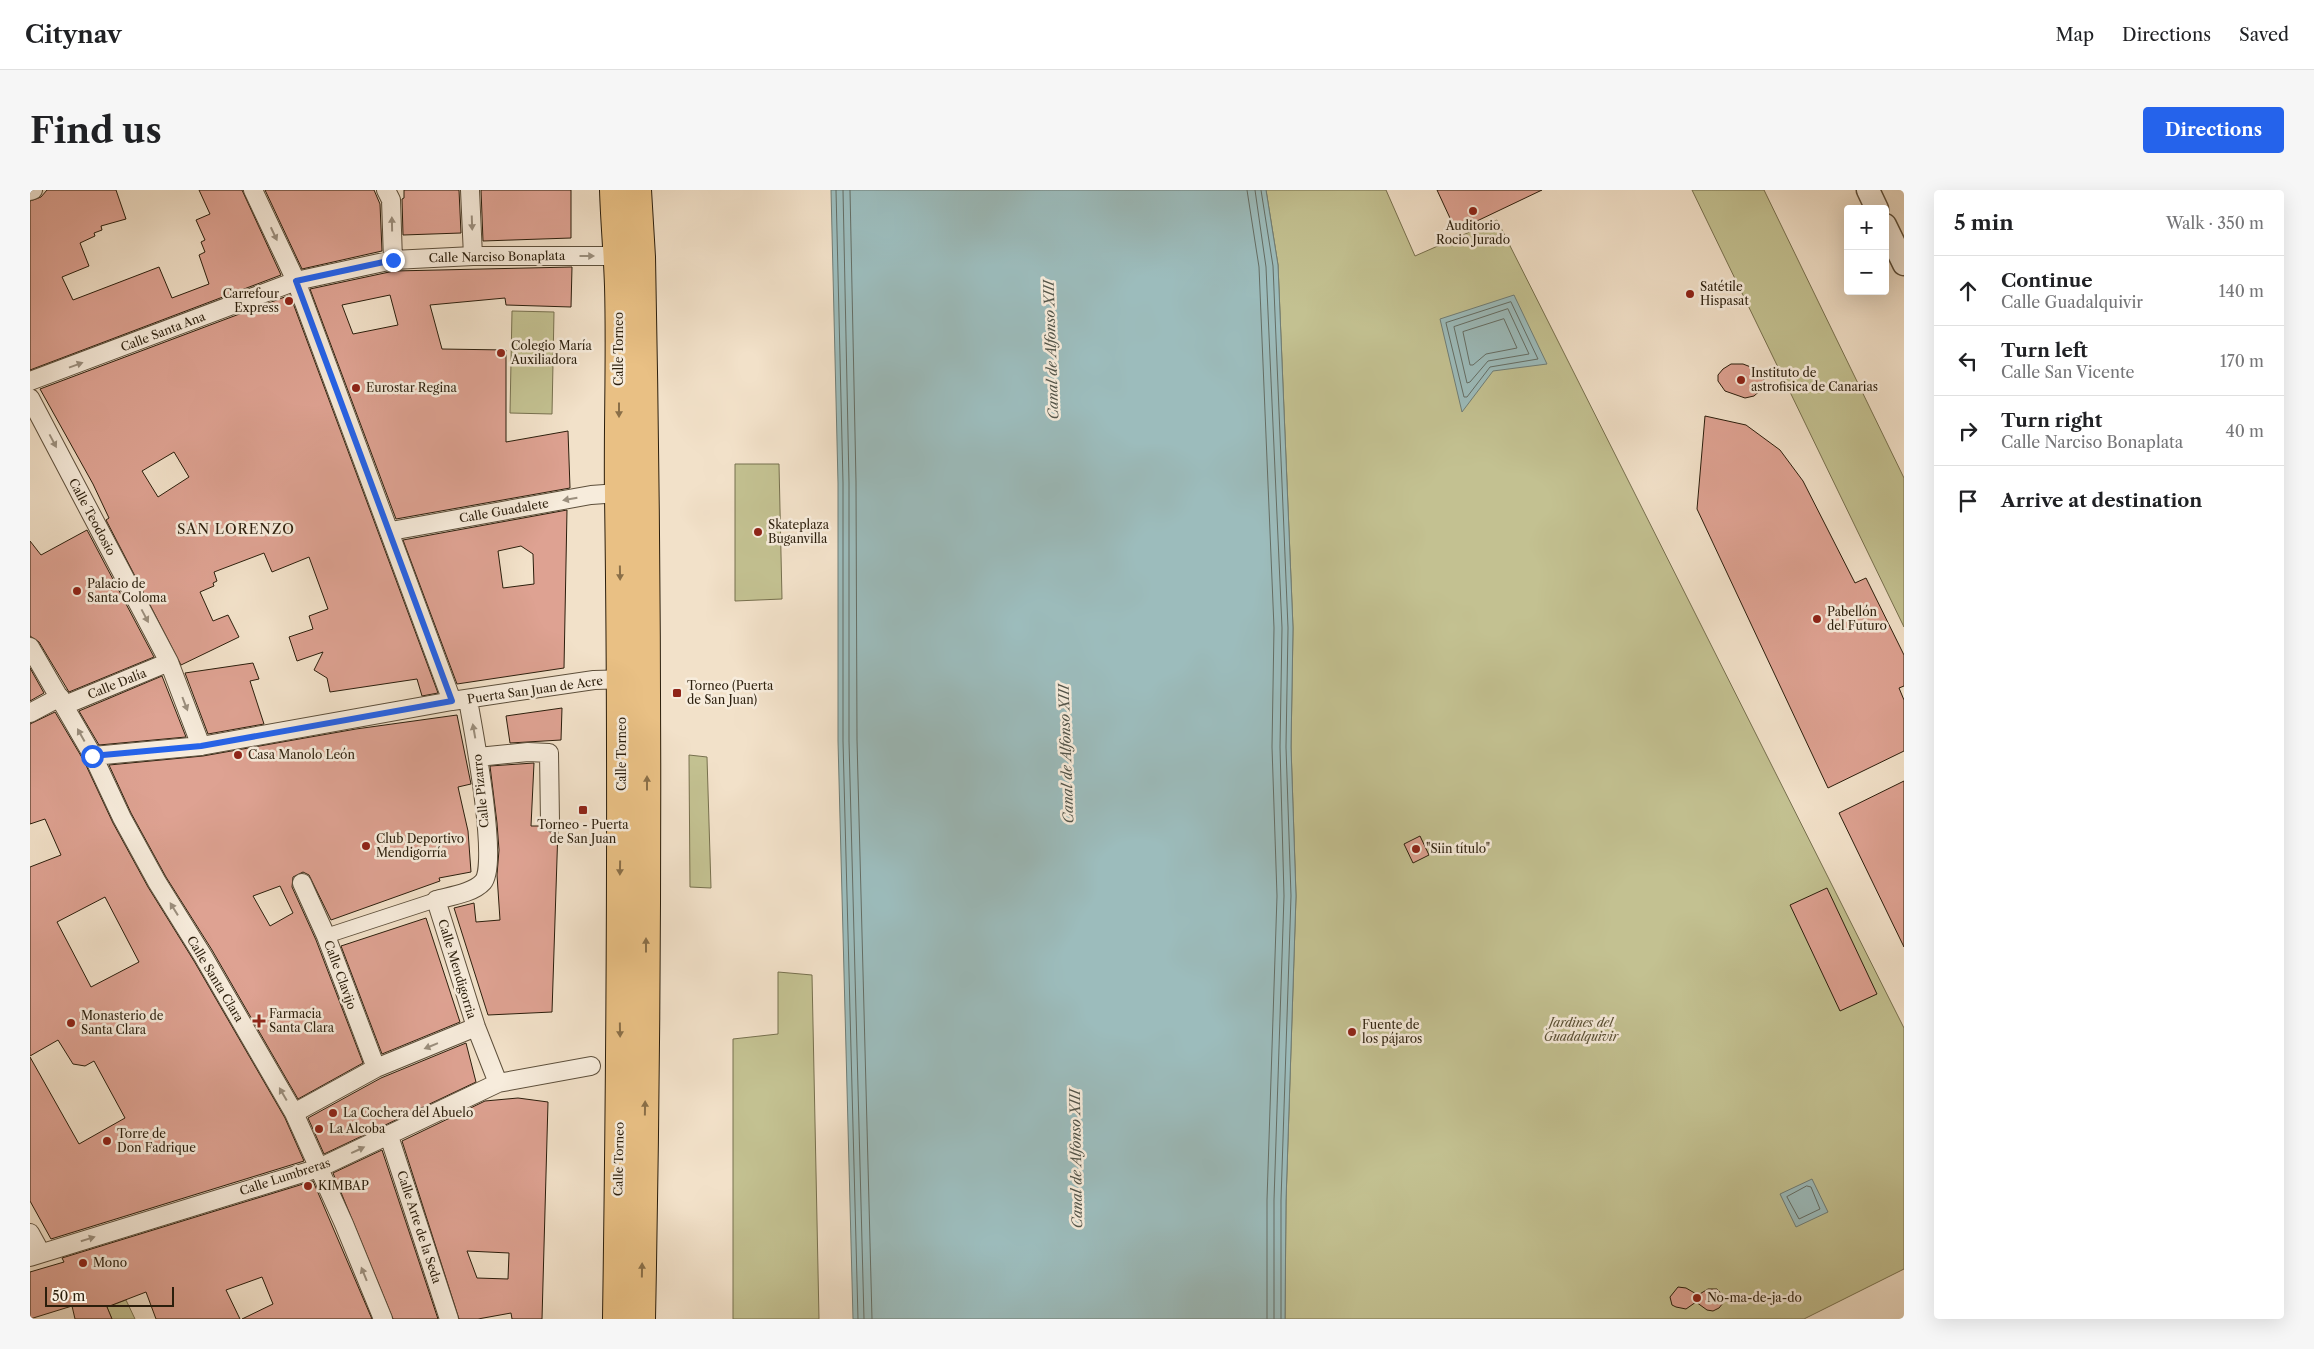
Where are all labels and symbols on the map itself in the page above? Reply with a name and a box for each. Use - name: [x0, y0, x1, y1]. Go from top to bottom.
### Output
- marker: Auditorio Rocio Jurado: [1467, 205, 1479, 217]
- one-way arrow: [468, 215, 476, 231]
- one-way arrow: [388, 216, 396, 232]
- place label: Auditorio Rocio Jurado: [1436, 218, 1510, 247]
- one-way arrow: [270, 227, 278, 241]
- street label: Calle Narciso Bonaplata: [429, 248, 566, 265]
- route end: [382, 249, 405, 272]
- one-way arrow: [580, 252, 596, 260]
- water label: Canal de Alfonso XIII: [1039, 278, 1062, 420]
- place label: Satétile Hispasat: [1700, 279, 1749, 308]
- place label: Carrefour Express: [223, 286, 279, 315]
- marker: Satétile Hispasat: [1684, 288, 1696, 300]
- marker: Carrefour Express: [283, 295, 295, 307]
- street label: Calle Santa Ana: [118, 308, 208, 355]
- street label: Calle Torneo: [611, 312, 626, 386]
- place label: Colegio María Auxiliadora: [510, 338, 592, 367]
- marker: Colegio María Auxiliadora: [495, 347, 507, 359]
- one-way arrow: [69, 361, 84, 369]
- place label: Instituto de astrofisica de Canarias: [1751, 365, 1878, 394]
- marker: Instituto de astrofisica de Canarias: [1735, 374, 1747, 386]
- place label: Eurostar Regina: [366, 380, 458, 395]
- marker: Eurostar Regina: [350, 382, 362, 394]
- one-way arrow: [615, 402, 623, 418]
- one-way arrow: [49, 434, 57, 448]
- street label: Calle Teodosio: [66, 476, 119, 558]
- street label: Calle Guadalete: [458, 495, 550, 526]
- one-way arrow: [562, 495, 578, 503]
- place label: Skateplaza Buganvilla: [768, 517, 830, 546]
- district label: SAN LORENZO: [177, 520, 295, 538]
- marker: Skateplaza Buganvilla: [752, 526, 764, 538]
- one-way arrow: [616, 565, 624, 581]
- place label: Palacio de Santa Coloma: [87, 576, 167, 605]
- marker: Palacio de Santa Coloma: [71, 585, 83, 597]
- place label: Pabellón del Futuro: [1827, 604, 1887, 633]
- one-way arrow: [141, 609, 149, 623]
- marker: Pabellón del Futuro: [1811, 613, 1823, 625]
- street label: Calle Dalía: [85, 665, 149, 702]
- street label: Puerta San Juan de Acre: [466, 673, 604, 706]
- place label: Torneo (Puerta de San Juan): [687, 678, 774, 707]
- water label: Canal de Alfonso XIII: [1054, 682, 1077, 824]
- marker: Torneo (Puerta de San Juan): [671, 687, 683, 699]
- one-way arrow: [182, 697, 189, 712]
- street label: Calle Torneo: [614, 717, 629, 791]
- one-way arrow: [469, 722, 477, 738]
- one-way arrow: [77, 727, 85, 742]
- route start: [81, 745, 104, 768]
- place label: Casa Manolo León: [248, 747, 355, 762]
- marker: Casa Manolo León: [232, 749, 244, 761]
- street label: Calle Pizarro: [469, 753, 492, 829]
- one-way arrow: [643, 775, 651, 791]
- marker: Torneo - Puerta de San Juan: [577, 804, 589, 816]
- place label: Torneo - Puerta de San Juan: [537, 817, 629, 846]
- place label: Club Deportivo Mendigorría: [376, 831, 464, 860]
- marker: Club Deportivo Mendigorría: [360, 840, 372, 852]
- place label: "Siin título": [1426, 841, 1490, 856]
- marker: "Siin título": [1410, 843, 1422, 855]
- one-way arrow: [616, 860, 624, 876]
- one-way arrow: [169, 902, 178, 916]
- street label: Calle Mendigorria: [435, 917, 480, 1021]
- street label: Calle Santa Clara: [184, 933, 247, 1025]
- one-way arrow: [642, 937, 650, 953]
- street label: Calle Clavijo: [321, 938, 360, 1011]
- place label: Farmacia Santa Clara: [269, 1006, 335, 1035]
- place label: Monasterio de Santa Clara: [81, 1008, 164, 1037]
- marker: Farmacia Santa Clara: [253, 1015, 265, 1027]
- park label: Jardines del Guadalquivir: [1544, 1015, 1620, 1044]
- marker: Monasterio de Santa Clara: [65, 1017, 77, 1029]
- place label: Fuente de los pájaros: [1362, 1017, 1422, 1046]
- one-way arrow: [616, 1023, 624, 1039]
- marker: Fuente de los pájaros: [1346, 1026, 1358, 1038]
- one-way arrow: [424, 1042, 438, 1050]
- water label: Canal de Alfonso XIII: [1066, 1087, 1086, 1229]
- one-way arrow: [278, 1088, 287, 1101]
- one-way arrow: [641, 1100, 649, 1116]
- place label: La Cochera del Abuelo: [343, 1105, 473, 1120]
- marker: La Cochera del Abuelo: [327, 1107, 339, 1119]
- place label: La Alcoba: [329, 1121, 386, 1136]
- street label: Calle Torneo: [610, 1122, 627, 1196]
- marker: La Alcoba: [313, 1123, 325, 1135]
- place label: Torre de Don Fadrique: [117, 1126, 196, 1155]
- marker: Torre de Don Fadrique: [101, 1135, 113, 1147]
- one-way arrow: [351, 1146, 365, 1154]
- street label: Calle Lumbreras: [238, 1155, 332, 1198]
- street label: Calle Arte de la Seda: [394, 1168, 445, 1286]
- place label: KIMBAP: [318, 1178, 369, 1193]
- marker: KIMBAP: [302, 1180, 314, 1192]
- one-way arrow: [80, 1235, 95, 1243]
- place label: Mono: [93, 1255, 127, 1270]
- marker: Mono: [77, 1257, 89, 1269]
- one-way arrow: [638, 1262, 646, 1278]
- one-way arrow: [360, 1267, 368, 1281]
- scale bar: [45, 1284, 174, 1307]
- place label: No-ma-de-ja-do: [1707, 1290, 1802, 1305]
- marker: No-ma-de-ja-do: [1691, 1292, 1703, 1304]

